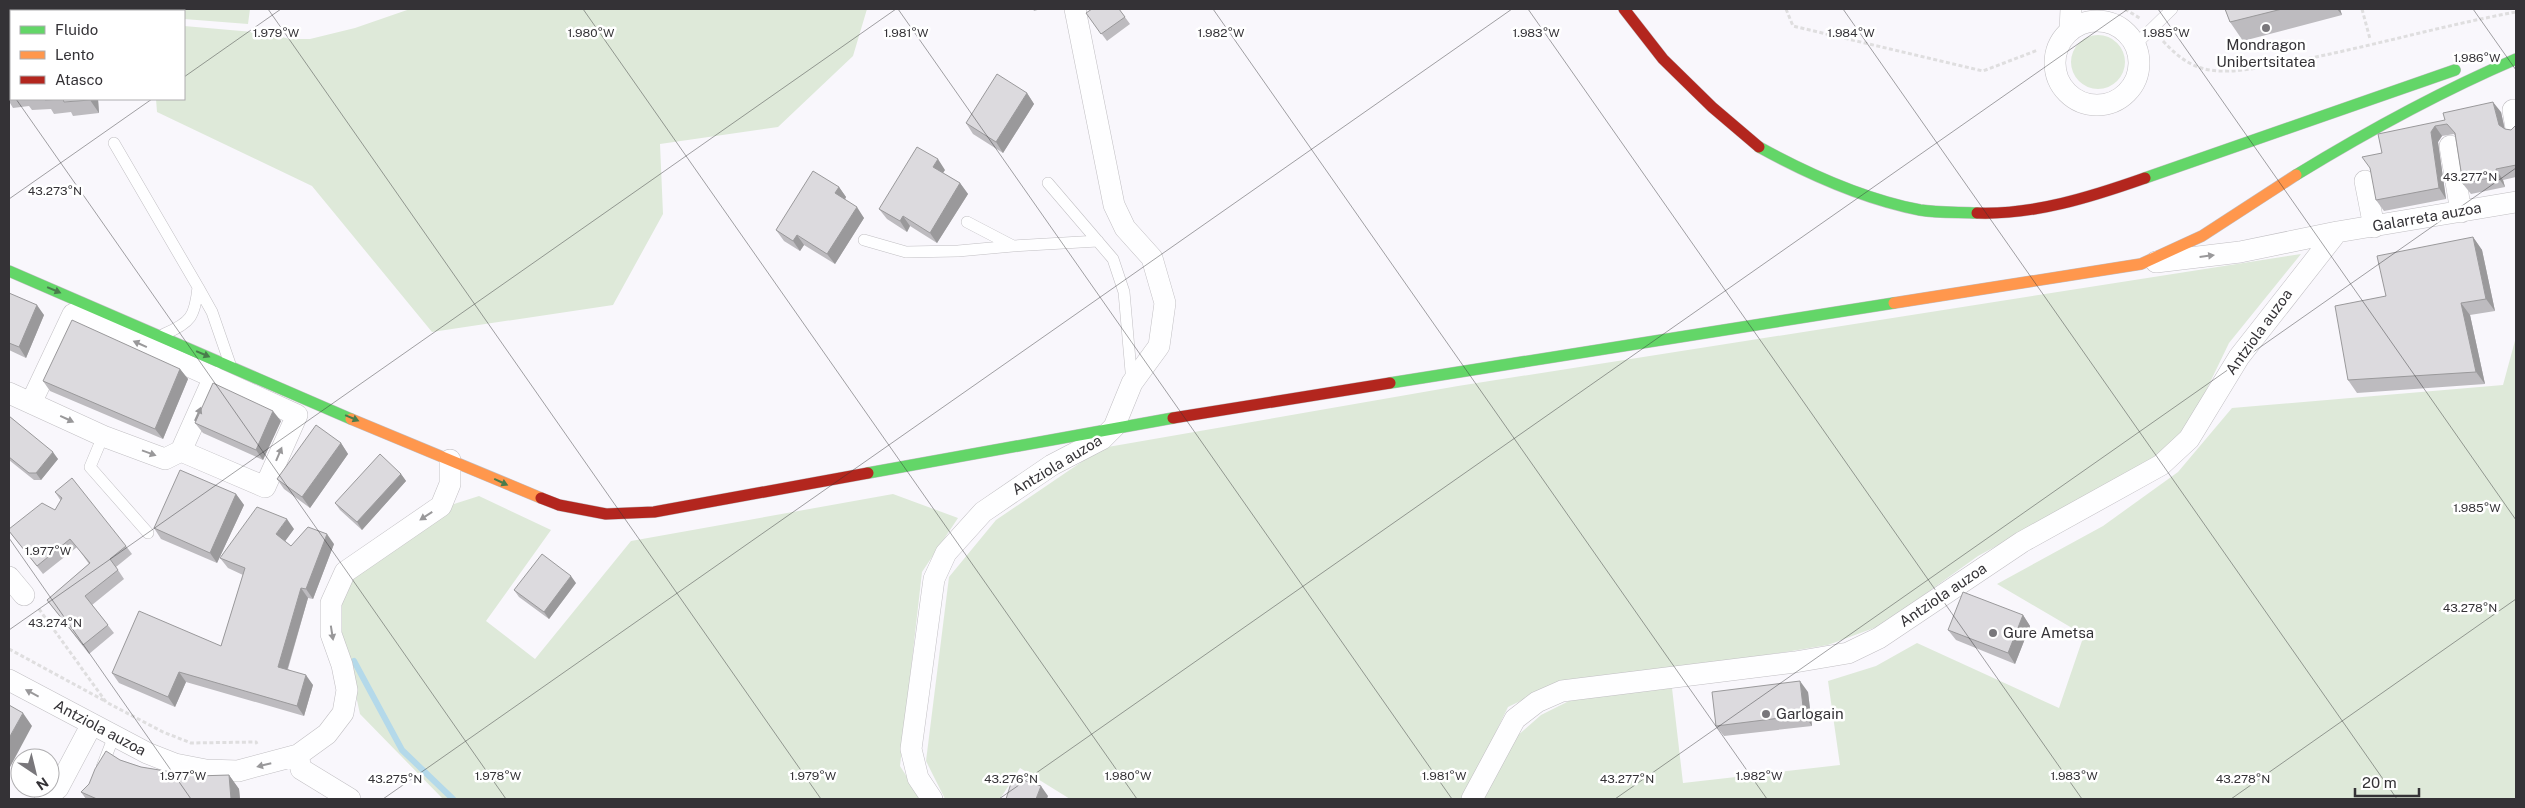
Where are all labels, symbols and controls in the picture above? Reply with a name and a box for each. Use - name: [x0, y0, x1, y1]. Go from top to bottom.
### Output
- legend: [10, 10, 185, 100]
- text: Fluido: [55, 21, 98, 38]
- marker: Mondragon Unibertsitatea: [2260, 22, 2272, 34]
- text: 1.979°W: [253, 26, 300, 40]
- text: 1.980°W: [567, 26, 615, 40]
- text: 1.981°W: [884, 26, 929, 40]
- text: 1.982°W: [1198, 26, 1245, 40]
- text: 1.983°W: [1512, 26, 1560, 40]
- text: 1.984°W: [1827, 26, 1875, 40]
- text: 1.985°W: [2142, 26, 2190, 40]
- place label: Mondragon Unibertsitatea: [2216, 36, 2316, 70]
- text: Lento: [55, 46, 94, 63]
- text: 1.986°W: [2453, 51, 2501, 65]
- text: Atasco: [55, 71, 103, 88]
- text: 43.277°N: [2443, 170, 2497, 184]
- text: 43.273°N: [28, 184, 82, 198]
- street label: Galarreta auzoa: [2371, 199, 2483, 234]
- one-way arrow: [2199, 252, 2215, 260]
- one-way arrow: [47, 286, 61, 294]
- street label: Antziola auzoa: [2222, 286, 2295, 378]
- one-way arrow: [133, 340, 147, 348]
- one-way arrow: [196, 350, 210, 358]
- one-way arrow: [194, 407, 202, 421]
- one-way arrow: [345, 414, 359, 422]
- one-way arrow: [60, 416, 74, 424]
- street label: Antziola auzoa: [1009, 431, 1105, 498]
- one-way arrow: [276, 447, 284, 461]
- one-way arrow: [142, 449, 157, 457]
- one-way arrow: [494, 479, 508, 487]
- text: 1.985°W: [2453, 501, 2501, 515]
- one-way arrow: [419, 511, 432, 521]
- text: 1.977°W: [25, 544, 72, 558]
- street label: Antziola auzoa: [1896, 559, 1990, 630]
- text: 43.278°N: [2443, 601, 2497, 615]
- text: 43.274°N: [28, 616, 82, 630]
- place label: Gure Ametsa: [2003, 624, 2094, 641]
- one-way arrow: [328, 625, 336, 641]
- marker: Gure Ametsa: [1987, 627, 1999, 639]
- one-way arrow: [26, 688, 39, 697]
- street label: Antziola auzoa: [51, 696, 149, 759]
- place label: Garlogain: [1776, 705, 1844, 722]
- marker: Garlogain: [1760, 708, 1772, 720]
- north arrow: [10, 748, 60, 798]
- one-way arrow: [257, 761, 272, 769]
- scale bar: [2355, 766, 2419, 798]
- text: 1.977°W: [160, 769, 207, 783]
- text: 1.978°W: [475, 769, 522, 783]
- text: 1.979°W: [790, 769, 837, 783]
- text: 1.980°W: [1104, 769, 1152, 783]
- text: 1.981°W: [1422, 769, 1467, 783]
- text: 1.982°W: [1736, 769, 1783, 783]
- text: 1.983°W: [2050, 769, 2098, 783]
- text: 43.275°N: [368, 772, 422, 786]
- text: 43.276°N: [984, 772, 1038, 786]
- text: 43.277°N: [1600, 772, 1654, 786]
- text: 43.278°N: [2216, 772, 2270, 786]
- text: N: [33, 774, 52, 793]
- text: 20 m: [2362, 774, 2397, 791]

